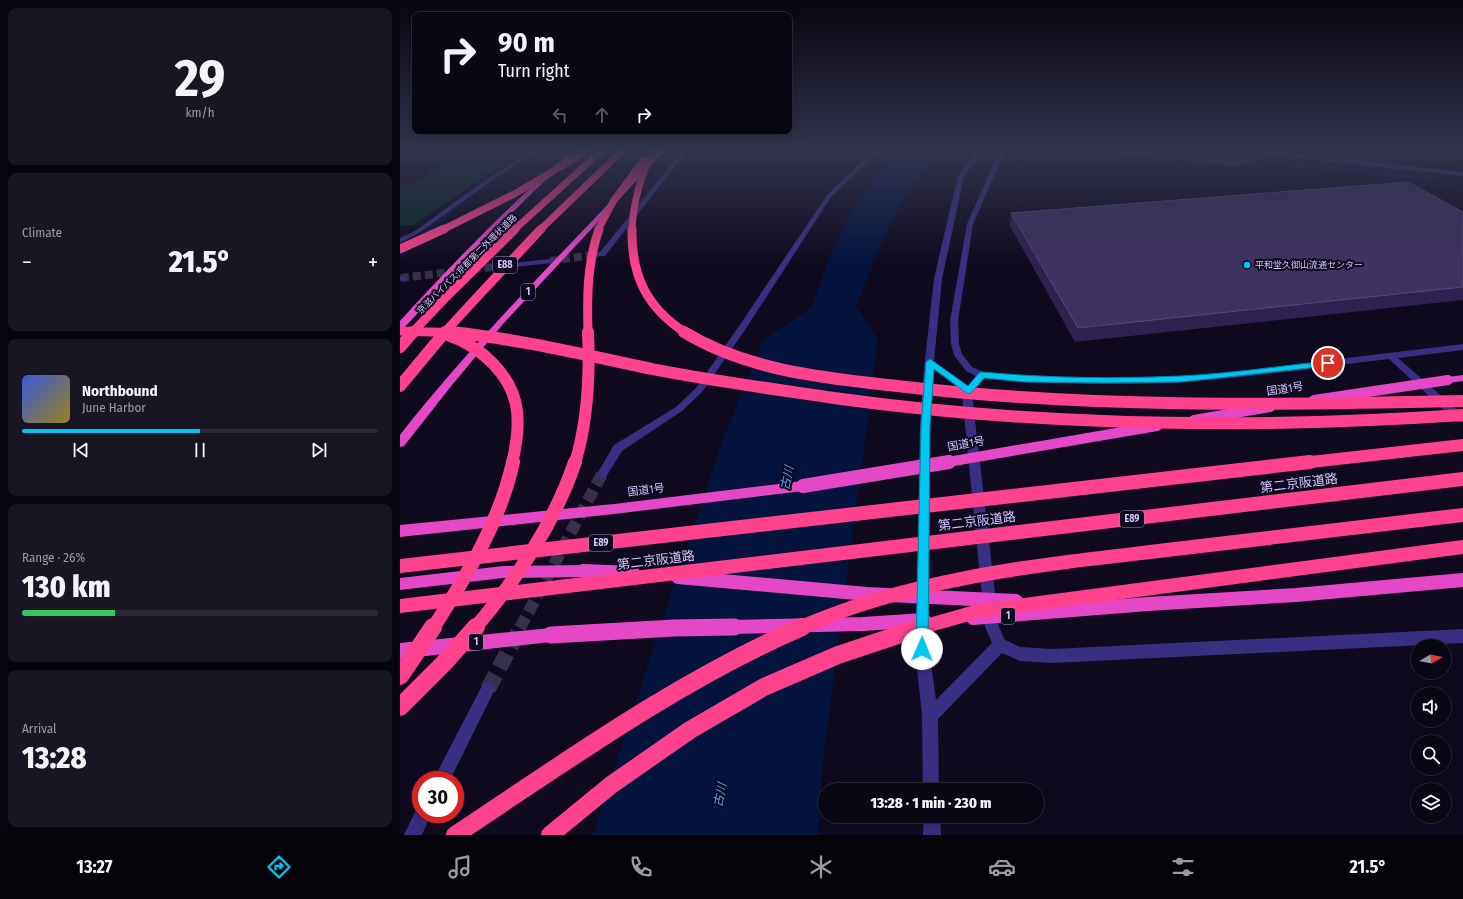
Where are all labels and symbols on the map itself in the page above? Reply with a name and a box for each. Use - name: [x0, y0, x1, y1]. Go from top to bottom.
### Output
- street label: 京滋バイパス;京都第二外環状道路: [414, 211, 519, 316]
- road number: E88: [493, 257, 517, 273]
- marker: 平和堂久御山流通センター: [1242, 260, 1252, 270]
- place label: 平和堂久御山流通センター: [1255, 260, 1363, 270]
- road number: 1: [521, 284, 535, 300]
- pin: [1311, 346, 1345, 380]
- street label: 国道1号: [1266, 380, 1304, 398]
- street label: 国道1号: [947, 434, 985, 454]
- water label: 古川: [778, 463, 797, 491]
- street label: 第二京阪道路: [1259, 471, 1339, 495]
- street label: 国道1号: [627, 481, 665, 499]
- street label: 第二京阪道路: [937, 509, 1017, 533]
- road number: E89: [1120, 511, 1144, 527]
- road number: E89: [589, 535, 613, 551]
- street label: 第二京阪道路: [616, 548, 696, 572]
- road number: 1: [1001, 608, 1015, 624]
- position arrow: [901, 628, 943, 670]
- road number: 1: [469, 634, 483, 650]
- north arrow: [1411, 639, 1451, 679]
- speed limit sign: 30: [412, 771, 464, 823]
- water label: 古川: [711, 780, 730, 808]

